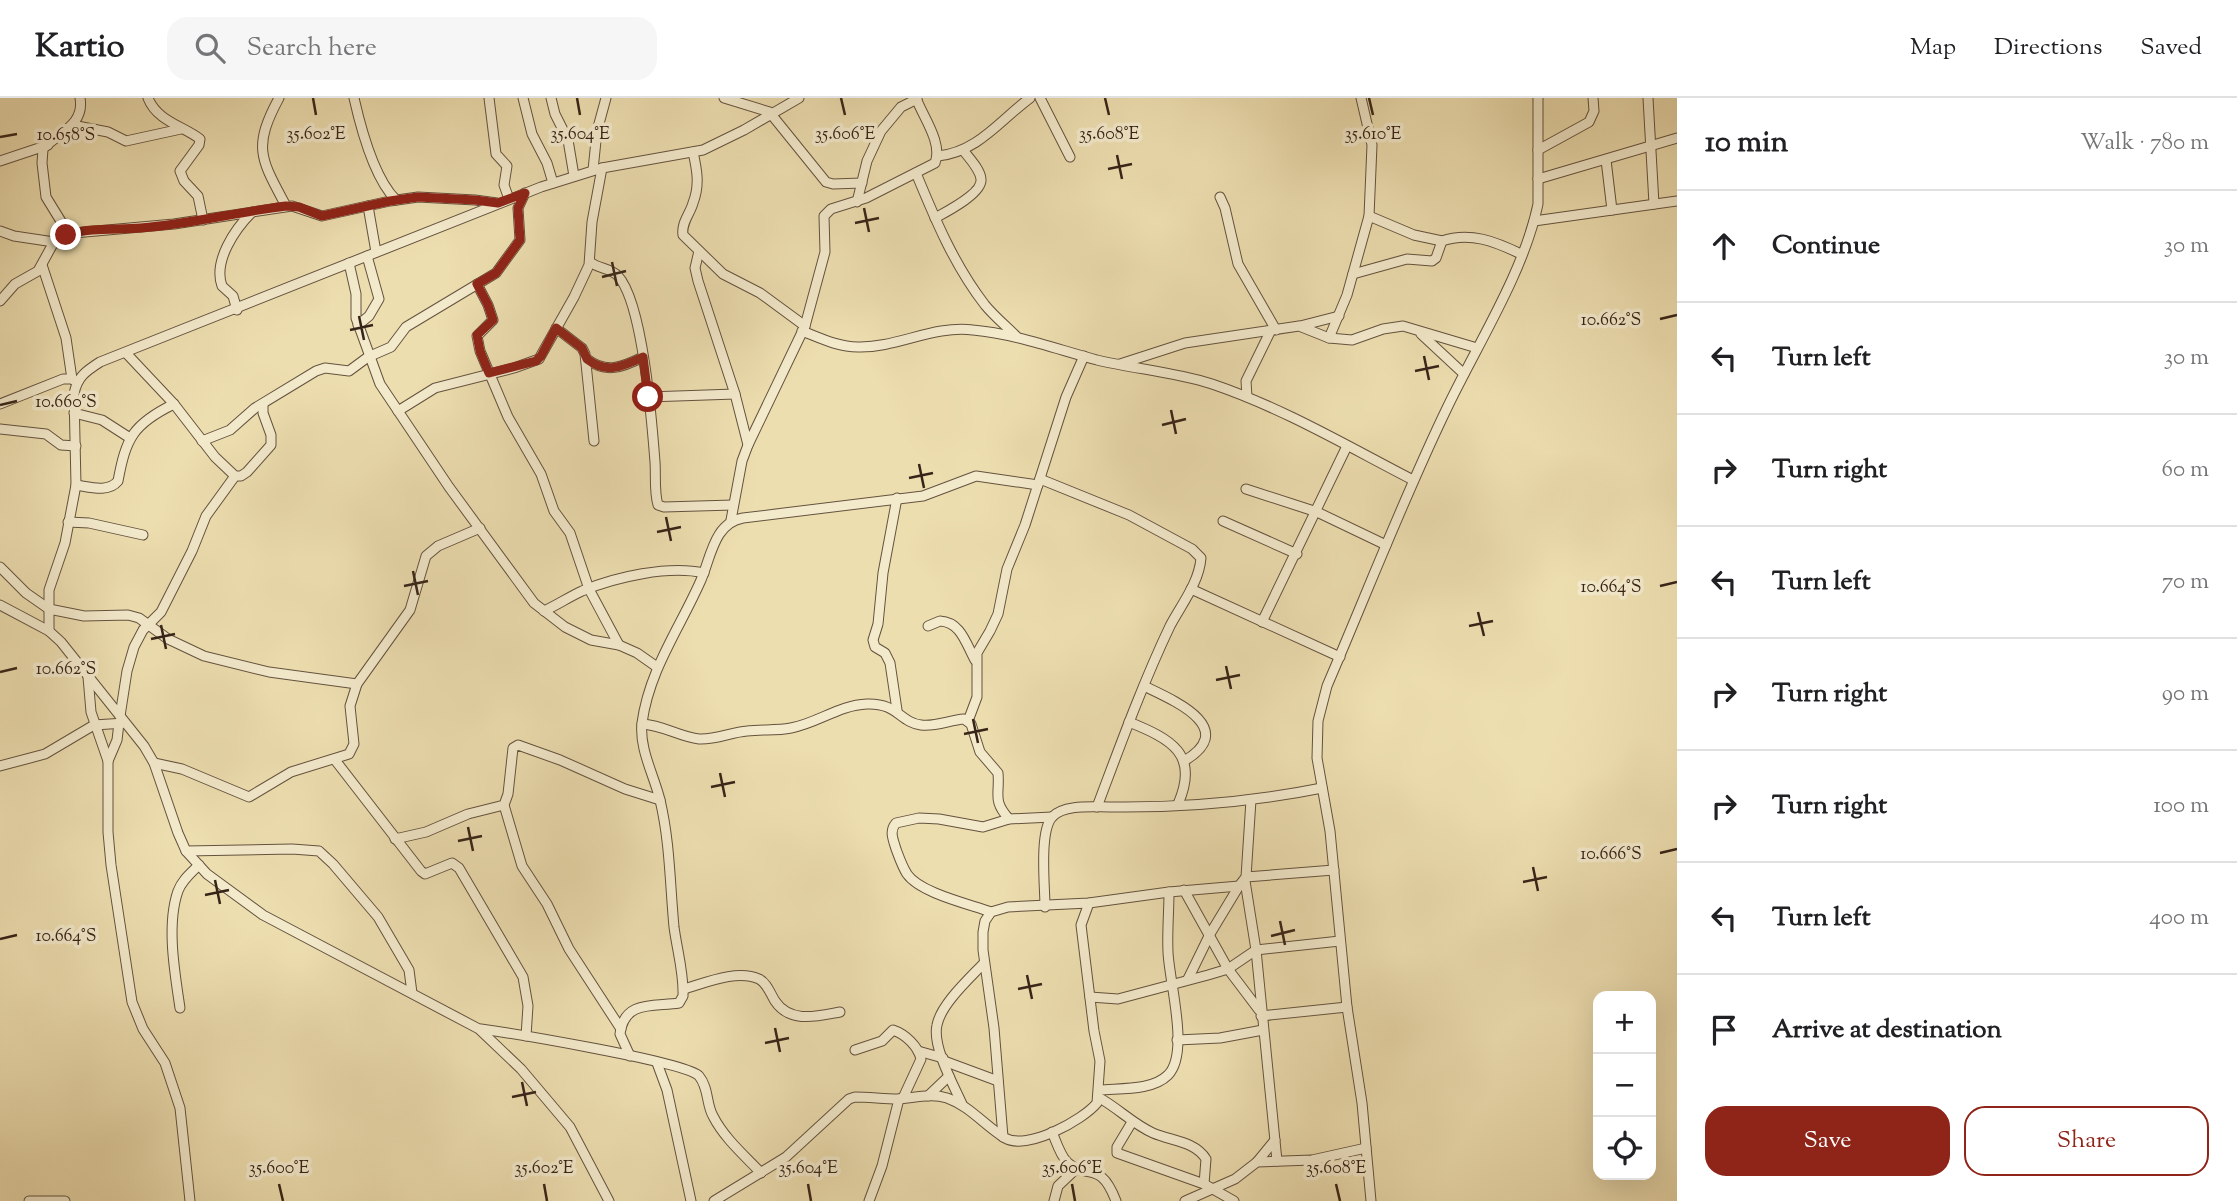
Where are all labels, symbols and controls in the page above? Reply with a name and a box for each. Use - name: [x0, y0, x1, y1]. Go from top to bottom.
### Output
- search box: [167, 17, 657, 80]
- text: Kartio: [35, 24, 125, 72]
- icon: search: [191, 29, 229, 67]
- text: Search here: [247, 30, 377, 67]
- text: Map: [1910, 31, 1956, 65]
- text: Directions: [1994, 31, 2102, 65]
- text: Saved: [2140, 31, 2202, 65]
- text: 35.602°E: [286, 122, 346, 148]
- text: 35.604°E: [550, 122, 610, 148]
- text: 35.606°E: [815, 122, 875, 148]
- text: 35.608°E: [1079, 122, 1139, 148]
- text: 35.610°E: [1344, 122, 1402, 148]
- text: 10 min: [1705, 122, 1788, 165]
- text: 10.658°S: [37, 123, 95, 149]
- text: Walk · 780 m: [2080, 127, 2209, 160]
- route end: [50, 219, 81, 250]
- icon: ahead: [1705, 227, 1743, 265]
- text: Continue: [1772, 228, 1880, 265]
- text: 30 m: [2164, 230, 2209, 263]
- text: 10.662°S: [1581, 308, 1641, 334]
- icon: left: [1705, 339, 1743, 377]
- text: Turn left: [1772, 340, 1871, 377]
- text: 30 m: [2164, 342, 2209, 375]
- route start: [632, 381, 663, 412]
- text: 10.660°S: [35, 390, 97, 416]
- icon: right: [1705, 451, 1743, 489]
- text: Turn right: [1772, 452, 1887, 489]
- text: 60 m: [2161, 454, 2209, 487]
- icon: left: [1705, 563, 1743, 601]
- text: Turn left: [1772, 564, 1871, 601]
- text: 70 m: [2162, 566, 2209, 599]
- text: 10.664°S: [1580, 575, 1642, 601]
- text: 10.662°S: [36, 657, 96, 683]
- icon: right: [1705, 675, 1743, 713]
- text: Turn right: [1772, 676, 1887, 713]
- text: 90 m: [2162, 678, 2209, 711]
- icon: right: [1705, 787, 1743, 825]
- text: Turn right: [1772, 788, 1887, 825]
- text: 100 m: [2153, 790, 2209, 823]
- text: 10.666°S: [1580, 842, 1642, 868]
- icon: left: [1705, 899, 1743, 937]
- text: Turn left: [1772, 900, 1871, 937]
- text: 400 m: [2149, 902, 2209, 935]
- text: 10.664°S: [35, 924, 97, 950]
- map controls: [1593, 991, 1656, 1180]
- button: +: [1593, 991, 1656, 1054]
- icon: arrive: [1705, 1011, 1743, 1049]
- text: Arrive at destination: [1772, 1012, 2002, 1049]
- button: −: [1593, 1054, 1656, 1117]
- button: Save: [1705, 1106, 1950, 1176]
- button: Share: [1964, 1106, 2209, 1176]
- button: locate: [1593, 1117, 1656, 1180]
- text: 35.600°E: [249, 1156, 310, 1182]
- text: 35.602°E: [514, 1156, 574, 1182]
- text: 35.604°E: [778, 1156, 838, 1182]
- text: 35.606°E: [1042, 1156, 1102, 1182]
- text: 35.608°E: [1306, 1156, 1366, 1182]

